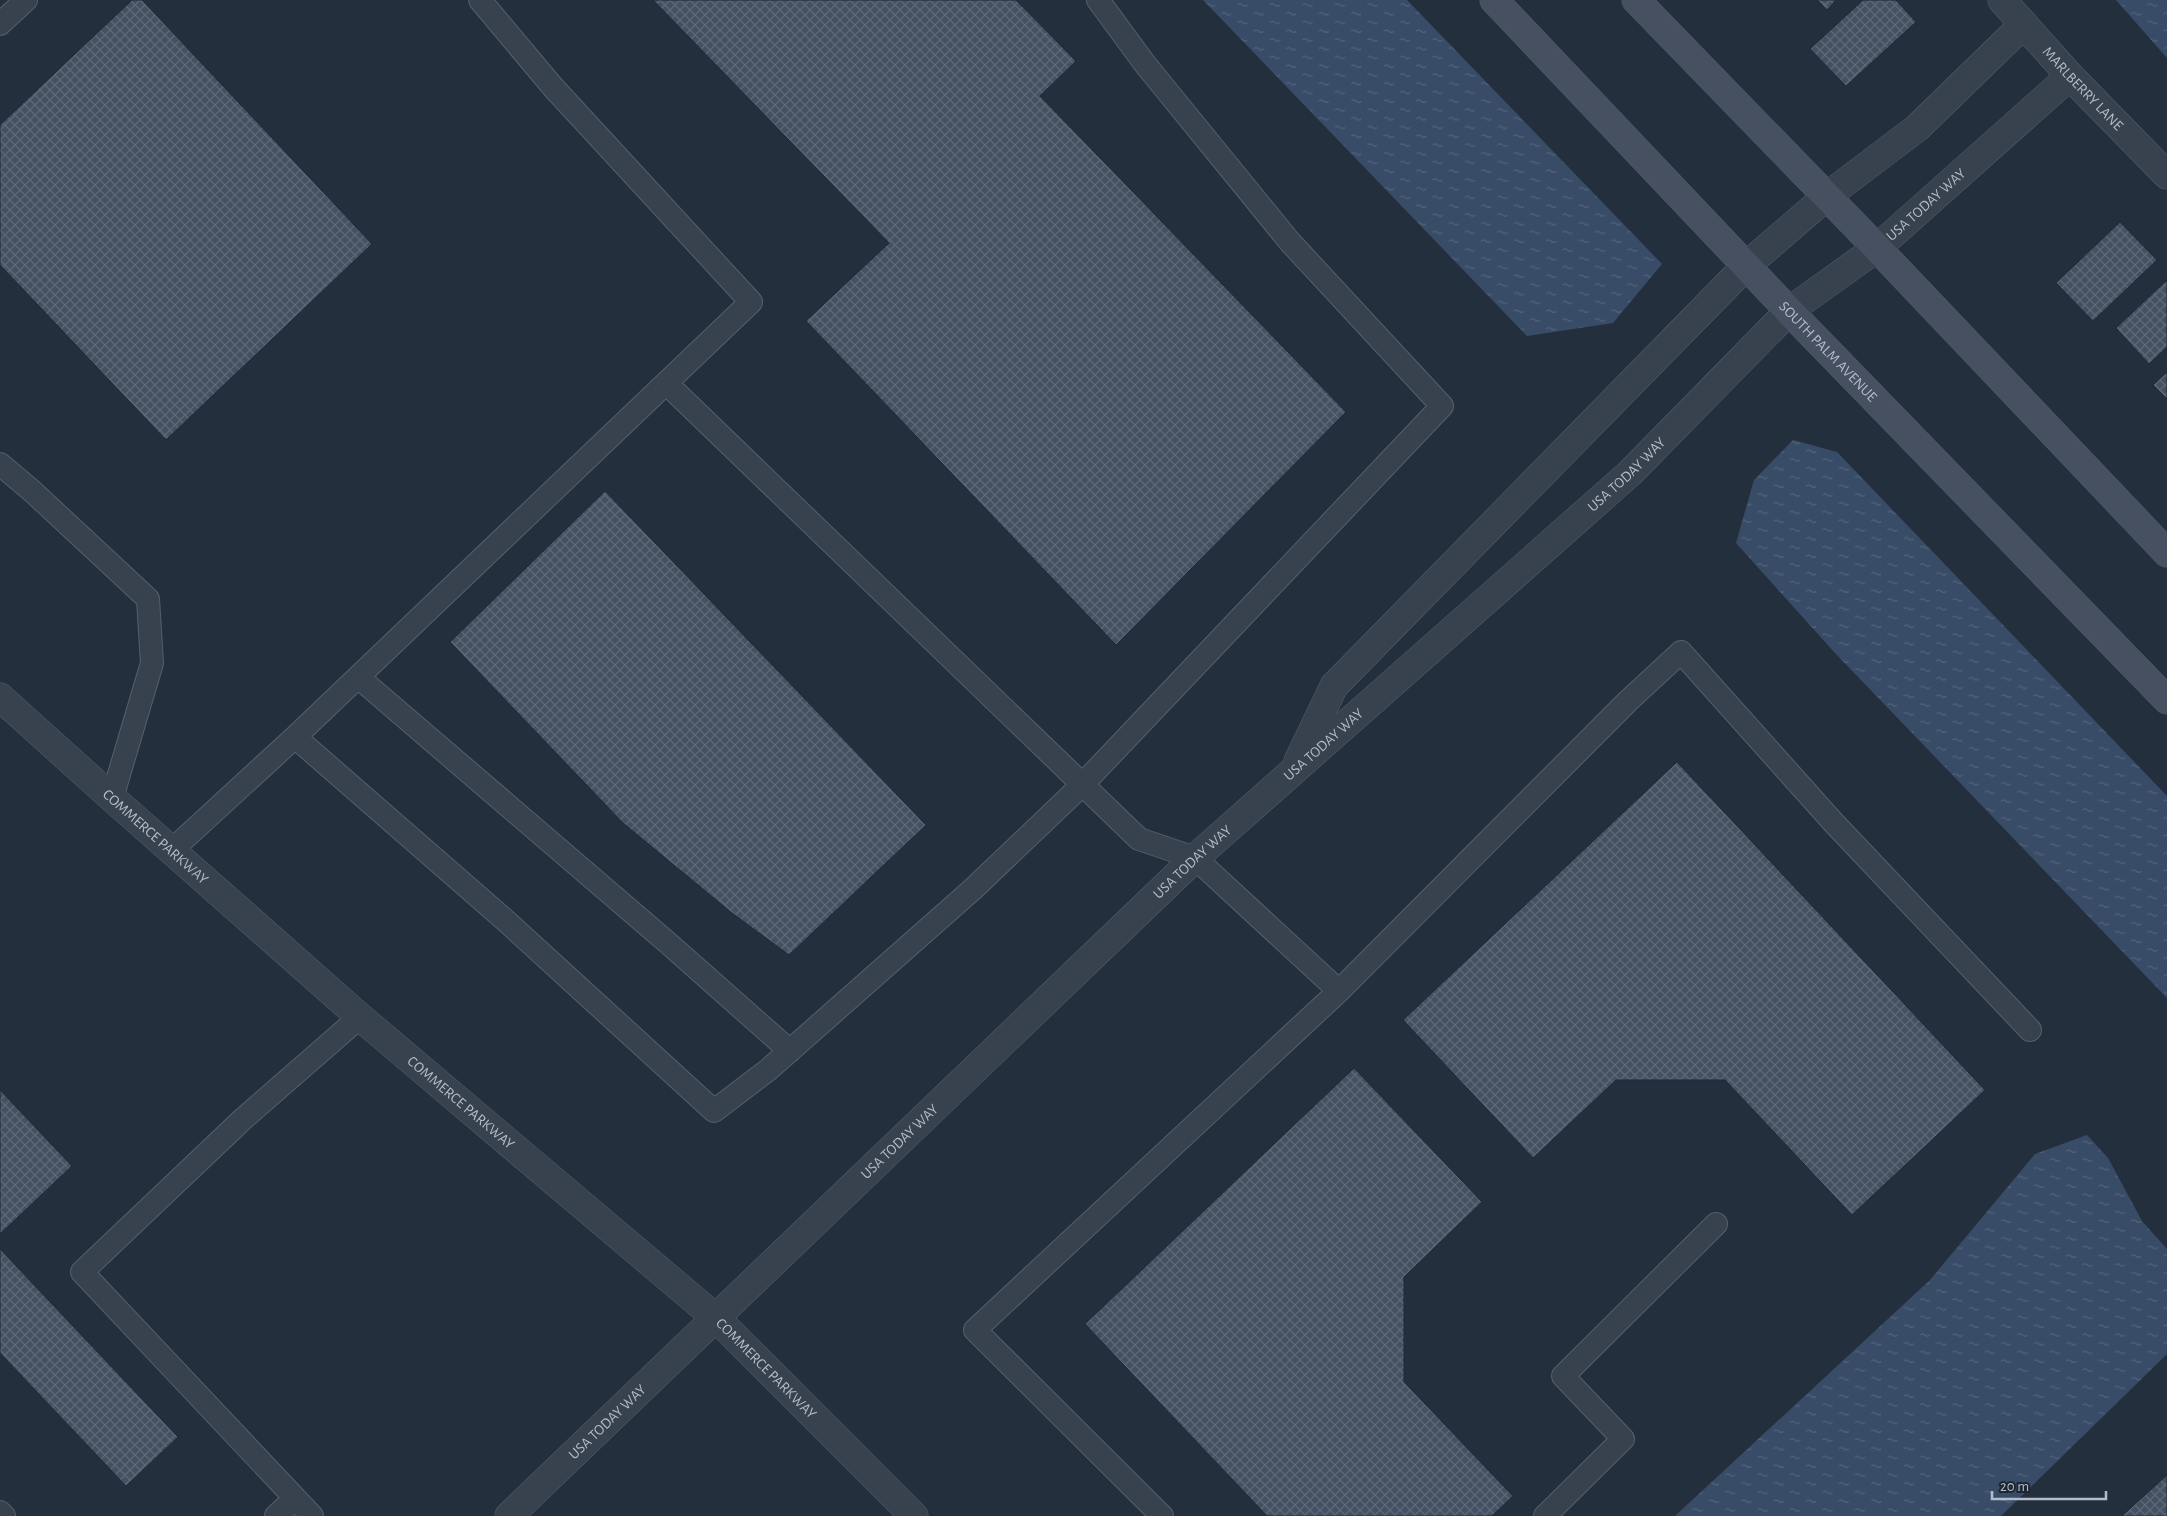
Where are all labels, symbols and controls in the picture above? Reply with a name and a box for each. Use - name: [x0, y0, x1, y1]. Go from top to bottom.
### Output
- street label: MARLBERRY LANE: [2040, 44, 2126, 133]
- street label: USA TODAY WAY: [1883, 165, 1968, 244]
- street label: SOUTH PALM AVENUE: [1776, 298, 1880, 404]
- street label: USA TODAY WAY: [1585, 434, 1668, 514]
- street label: USA TODAY WAY: [1281, 705, 1366, 783]
- street label: COMMERCE PARKWAY: [100, 786, 211, 887]
- street label: USA TODAY WAY: [1150, 822, 1234, 901]
- street label: COMMERCE PARKWAY: [405, 1053, 518, 1152]
- street label: USA TODAY WAY: [858, 1101, 941, 1182]
- street label: COMMERCE PARKWAY: [713, 1315, 819, 1421]
- street label: USA TODAY WAY: [566, 1382, 649, 1462]
- scale bar: [1992, 1468, 2106, 1500]
- text: 20 m: [2000, 1479, 2029, 1494]

